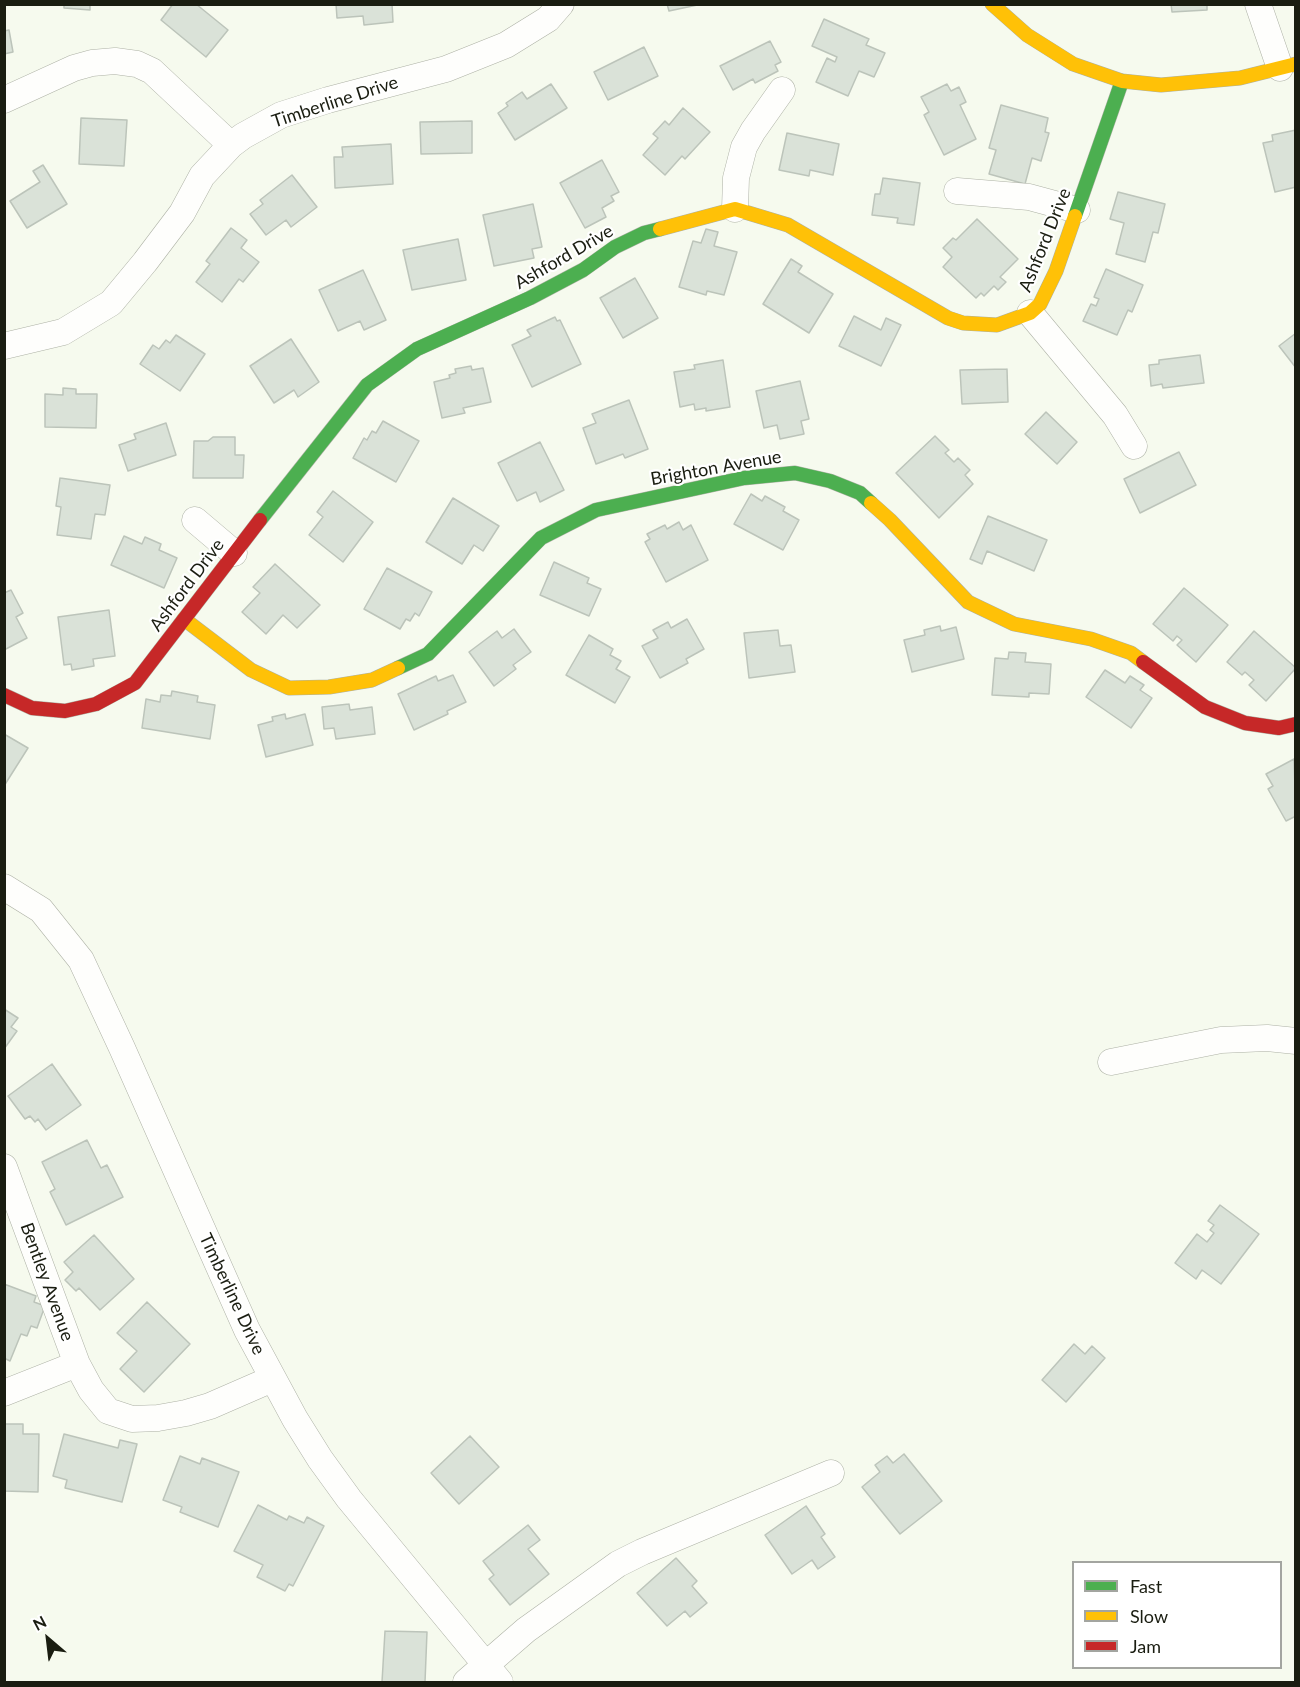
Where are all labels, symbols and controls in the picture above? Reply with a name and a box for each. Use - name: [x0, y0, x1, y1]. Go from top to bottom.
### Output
- street label: Timberline Drive: [269, 71, 401, 133]
- street label: Ashford Drive: [1014, 185, 1076, 295]
- street label: Ashford Drive: [511, 220, 617, 294]
- street label: Brighton Avenue: [649, 446, 783, 490]
- street label: Ashford Drive: [145, 535, 229, 635]
- street label: Bentley Avenue: [16, 1220, 78, 1344]
- street label: Timberline Drive: [194, 1230, 270, 1358]
- legend: [1072, 1561, 1282, 1669]
- text: Fast: [1130, 1575, 1162, 1597]
- text: Slow: [1130, 1605, 1168, 1627]
- north arrow: [18, 1609, 78, 1669]
- text: N: [29, 1611, 49, 1634]
- text: Jam: [1130, 1635, 1161, 1657]

